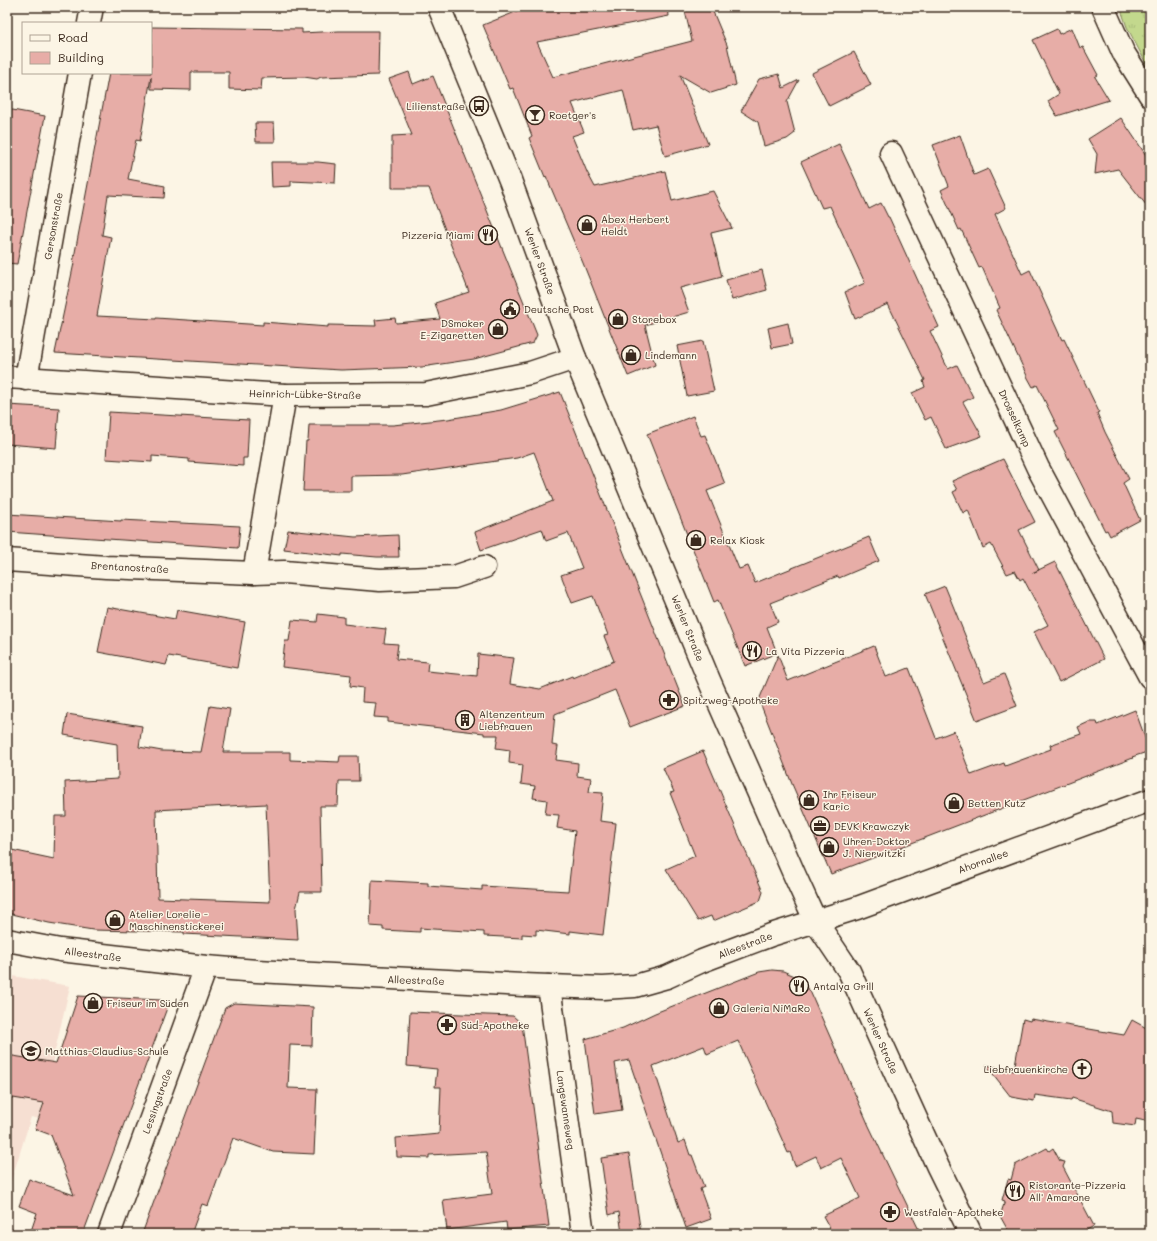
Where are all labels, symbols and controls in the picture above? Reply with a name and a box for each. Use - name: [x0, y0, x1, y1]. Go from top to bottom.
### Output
- legend: [22, 22, 152, 74]
- text: Road: [58, 29, 88, 45]
- text: Building: [58, 49, 104, 65]
- bus stop icon: Lilienstraße: [468, 95, 490, 117]
- place label: Lilienstraße: [406, 99, 465, 113]
- bar icon: Roetger's: [524, 104, 546, 126]
- place label: Roetger's: [549, 108, 596, 122]
- street label: Gersonstraße: [40, 191, 66, 261]
- place label: Abex Herbert Heldt: [601, 212, 669, 238]
- shop icon: Abex Herbert Heldt: [576, 214, 598, 236]
- restaurant icon: Pizzeria Miami: [477, 224, 499, 246]
- street label: Werler Straße: [521, 225, 559, 297]
- place label: Pizzeria Miami: [402, 228, 474, 242]
- public building icon: Deutsche Post: [499, 298, 521, 320]
- place label: Deutsche Post: [524, 302, 594, 316]
- shop icon: Storebox: [607, 308, 629, 330]
- place label: Storebox: [632, 312, 677, 326]
- place label: DSmoker E-Zigaretten: [420, 316, 484, 342]
- shop icon: DSmoker E-Zigaretten: [487, 318, 509, 340]
- shop icon: Lindemann: [620, 344, 642, 366]
- place label: Lindemann: [645, 348, 697, 362]
- street label: Heinrich-Lübke-Straße: [249, 386, 361, 402]
- street label: Drosselkamp: [996, 387, 1034, 449]
- shop icon: Relax Kiosk: [685, 529, 707, 551]
- place label: Relax Kiosk: [710, 533, 765, 547]
- street label: Brentanostraße: [91, 558, 169, 576]
- street label: Werler Straße: [668, 593, 708, 663]
- restaurant icon: La Vita Pizzeria: [741, 640, 763, 662]
- place label: La Vita Pizzeria: [766, 644, 845, 658]
- pharmacy icon: Spitzweg-Apotheke: [658, 689, 680, 711]
- place label: Spitzweg-Apotheke: [683, 693, 779, 707]
- place label: Altenzentrum Liebfrauen: [479, 707, 545, 733]
- building icon: Altenzentrum Liebfrauen: [454, 709, 476, 731]
- place label: Ihr Friseur Karic: [823, 787, 876, 813]
- shop icon: Ihr Friseur Karic: [798, 789, 820, 811]
- shop icon: Betten Kutz: [943, 792, 965, 814]
- place label: Betten Kutz: [968, 796, 1026, 810]
- office icon: DEVK Krawczyk: [809, 815, 831, 837]
- place label: DEVK Krawczyk: [834, 819, 909, 833]
- place label: Uhren-Doktor J. Nierwitzki: [843, 834, 910, 860]
- shop icon: Uhren-Doktor J. Nierwitzki: [818, 836, 840, 858]
- street label: Ahornallee: [956, 845, 1010, 877]
- place label: Atelier Lorelie - Maschinenstickerei: [129, 907, 224, 933]
- shop icon: Atelier Lorelie - Maschinenstickerei: [104, 909, 126, 931]
- street label: Alleestraße: [716, 928, 774, 962]
- street label: Alleestraße: [64, 944, 122, 964]
- street label: Alleestraße: [387, 972, 445, 988]
- restaurant icon: Antalya Grill: [788, 975, 810, 997]
- place label: Antalya Grill: [813, 979, 874, 993]
- shop icon: Friseur im Süden: [82, 992, 104, 1014]
- place label: Friseur im Süden: [107, 996, 189, 1010]
- shop icon: Galeria NiMaRo: [708, 997, 730, 1019]
- place label: Galeria NiMaRo: [733, 1001, 810, 1015]
- street label: Werler Straße: [860, 1006, 902, 1076]
- pharmacy icon: Süd-Apotheke: [436, 1014, 458, 1036]
- place label: Süd-Apotheke: [461, 1018, 529, 1032]
- school or university icon: Matthias-Claudius-Schule: [20, 1040, 42, 1062]
- place label: Matthias-Claudius-Schule: [45, 1044, 169, 1058]
- church icon: Liebfrauenkirche: [1071, 1058, 1093, 1080]
- place label: Liebfrauenkirche: [984, 1062, 1068, 1076]
- street label: Lessingstraße: [139, 1066, 175, 1136]
- street label: Langewanneweg: [553, 1069, 579, 1151]
- place label: Ristorante-Pizzeria All' Amarone: [1029, 1178, 1126, 1204]
- restaurant icon: Ristorante-Pizzeria All' Amarone: [1004, 1180, 1026, 1202]
- pharmacy icon: Westfalen-Apotheke: [879, 1201, 901, 1223]
- place label: Westfalen-Apotheke: [904, 1205, 1004, 1219]

